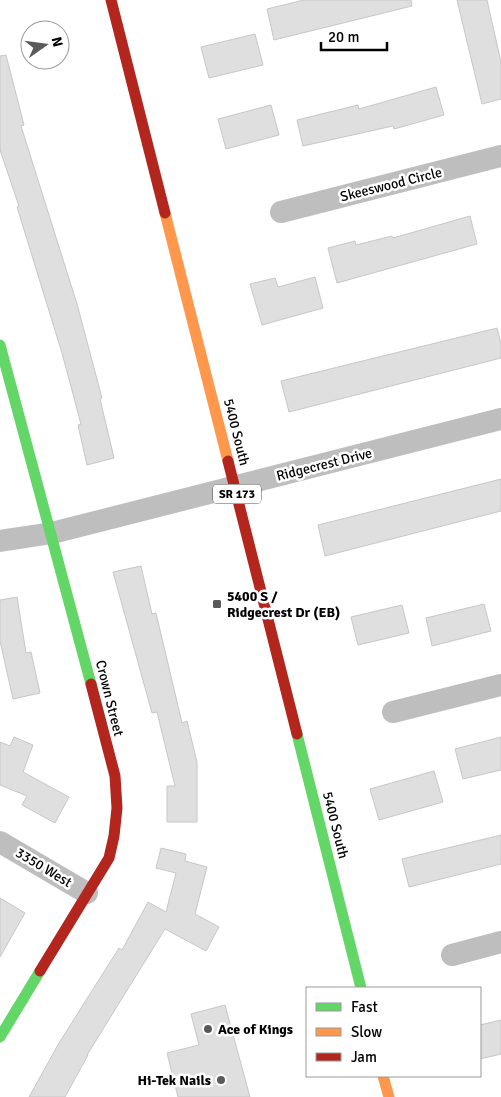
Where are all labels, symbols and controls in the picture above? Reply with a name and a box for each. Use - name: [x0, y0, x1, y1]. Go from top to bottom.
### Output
- north arrow: [20, 20, 70, 70]
- scale bar: [321, 20, 387, 52]
- text: 20 m: [328, 28, 359, 46]
- text: N: [48, 35, 67, 49]
- street label: Skeeswood Circle: [338, 164, 444, 205]
- street label: 5400 South: [220, 397, 253, 467]
- street label: Ridgecrest Drive: [275, 444, 374, 485]
- road number: SR 173: [213, 484, 261, 504]
- place label: 5400 S / Ridgecrest Dr (EB): [227, 588, 340, 621]
- marker: 5400 S / Ridgecrest Dr (EB): [211, 598, 223, 610]
- street label: Crown Street: [92, 658, 127, 738]
- street label: 5400 South: [319, 790, 352, 860]
- street label: 3350 West: [12, 844, 75, 891]
- legend: [306, 987, 481, 1077]
- text: Fast: [351, 998, 378, 1016]
- place label: Ace of Kings: [218, 1021, 293, 1038]
- marker: Ace of Kings: [202, 1023, 214, 1035]
- text: Slow: [351, 1023, 382, 1041]
- text: Jam: [351, 1048, 377, 1066]
- place label: Hi-Tek Nails: [138, 1072, 211, 1089]
- marker: Hi-Tek Nails: [215, 1074, 227, 1086]

